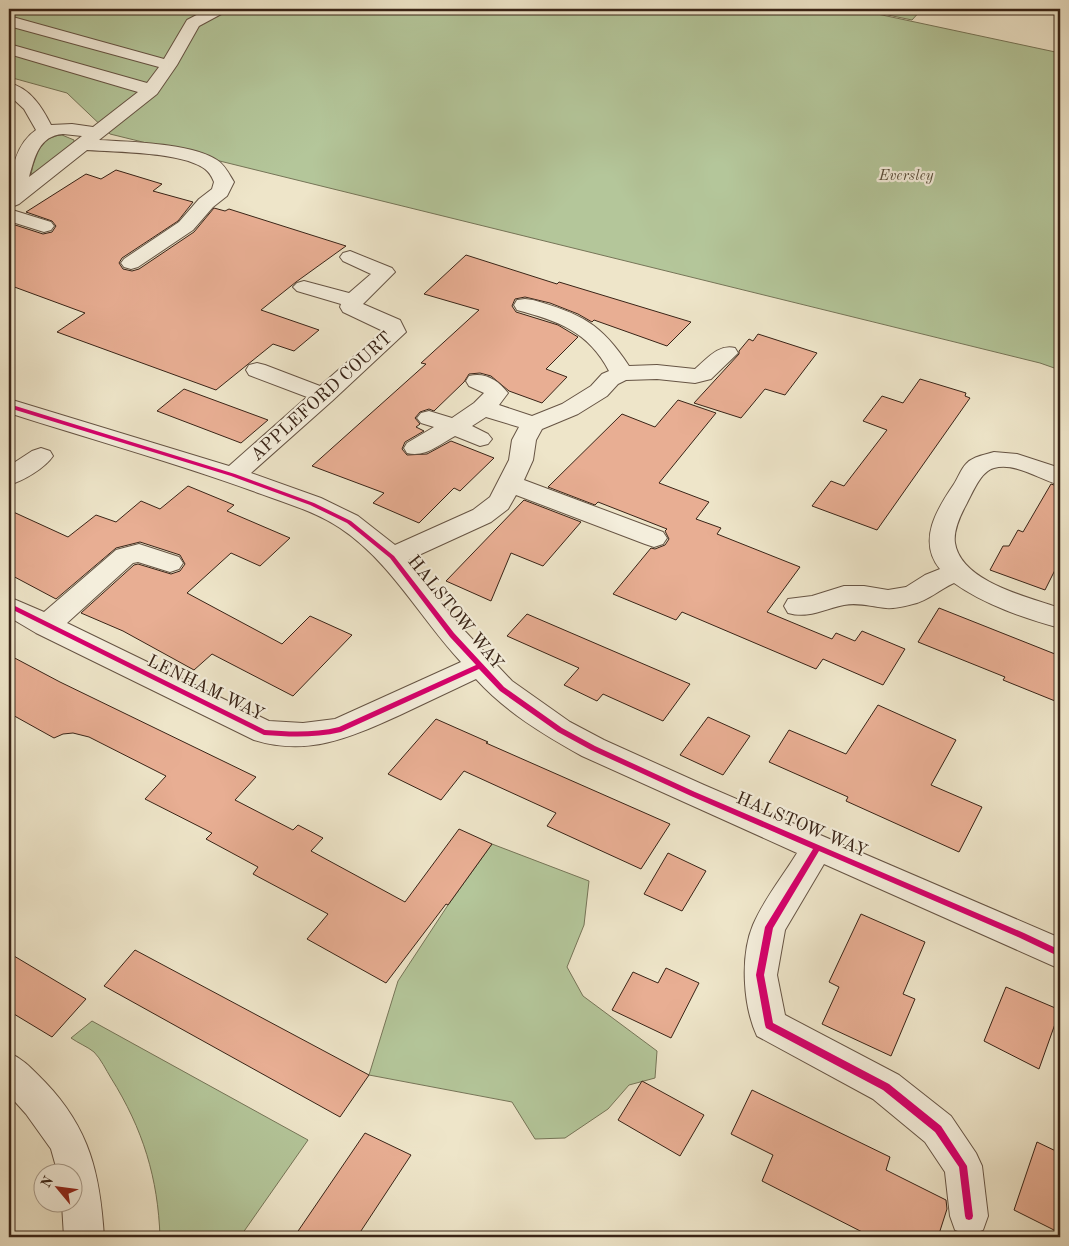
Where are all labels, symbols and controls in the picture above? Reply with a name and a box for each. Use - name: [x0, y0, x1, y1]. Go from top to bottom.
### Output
- park label: Eversley: [878, 169, 934, 184]
- street label: APPLEFORD COURT: [248, 329, 396, 465]
- street label: HALSTOW WAY: [404, 552, 507, 673]
- street label: LENHAM WAY: [144, 652, 267, 724]
- street label: HALSTOW WAY: [733, 789, 870, 861]
- north arrow: [32, 1164, 82, 1214]
- text: N: [39, 1174, 56, 1190]

